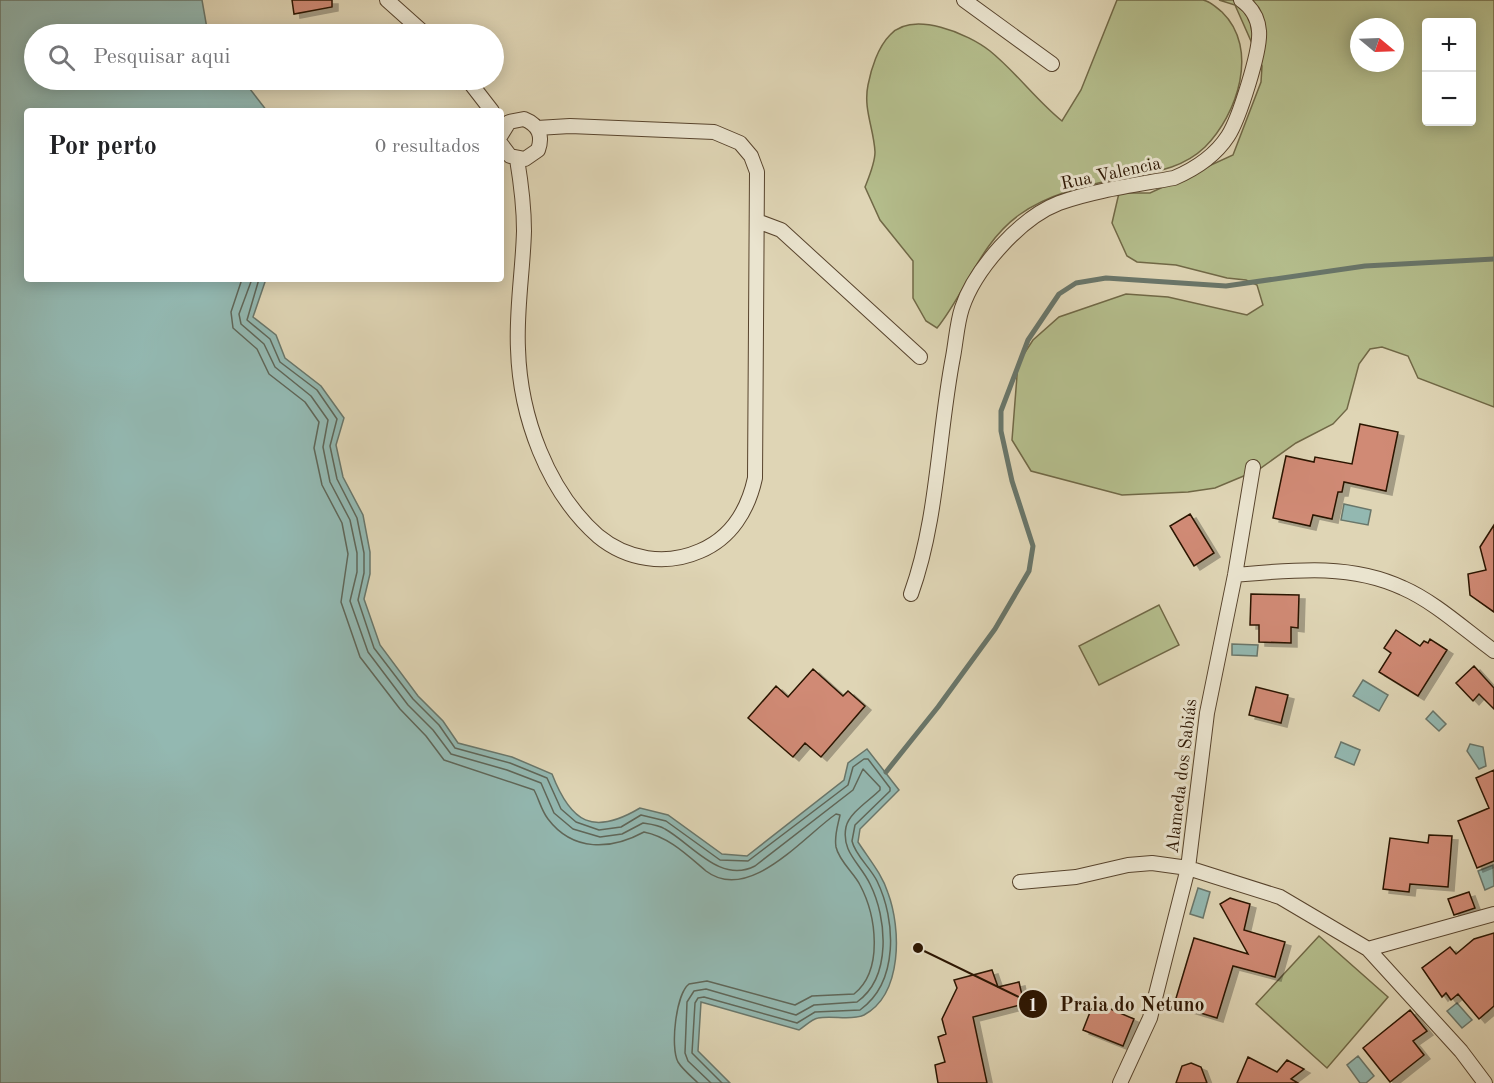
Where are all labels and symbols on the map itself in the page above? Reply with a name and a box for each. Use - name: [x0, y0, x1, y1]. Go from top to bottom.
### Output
- north arrow: [1350, 18, 1404, 72]
- street label: Rua Valencia: [1059, 155, 1163, 193]
- street label: Alameda dos Sabiás: [1164, 698, 1200, 854]
- callout: Praia do Netuno: [1018, 985, 1217, 1023]
- text: Praia do Netuno: [1059, 996, 1205, 1016]
- text: 1: [1028, 997, 1038, 1015]

